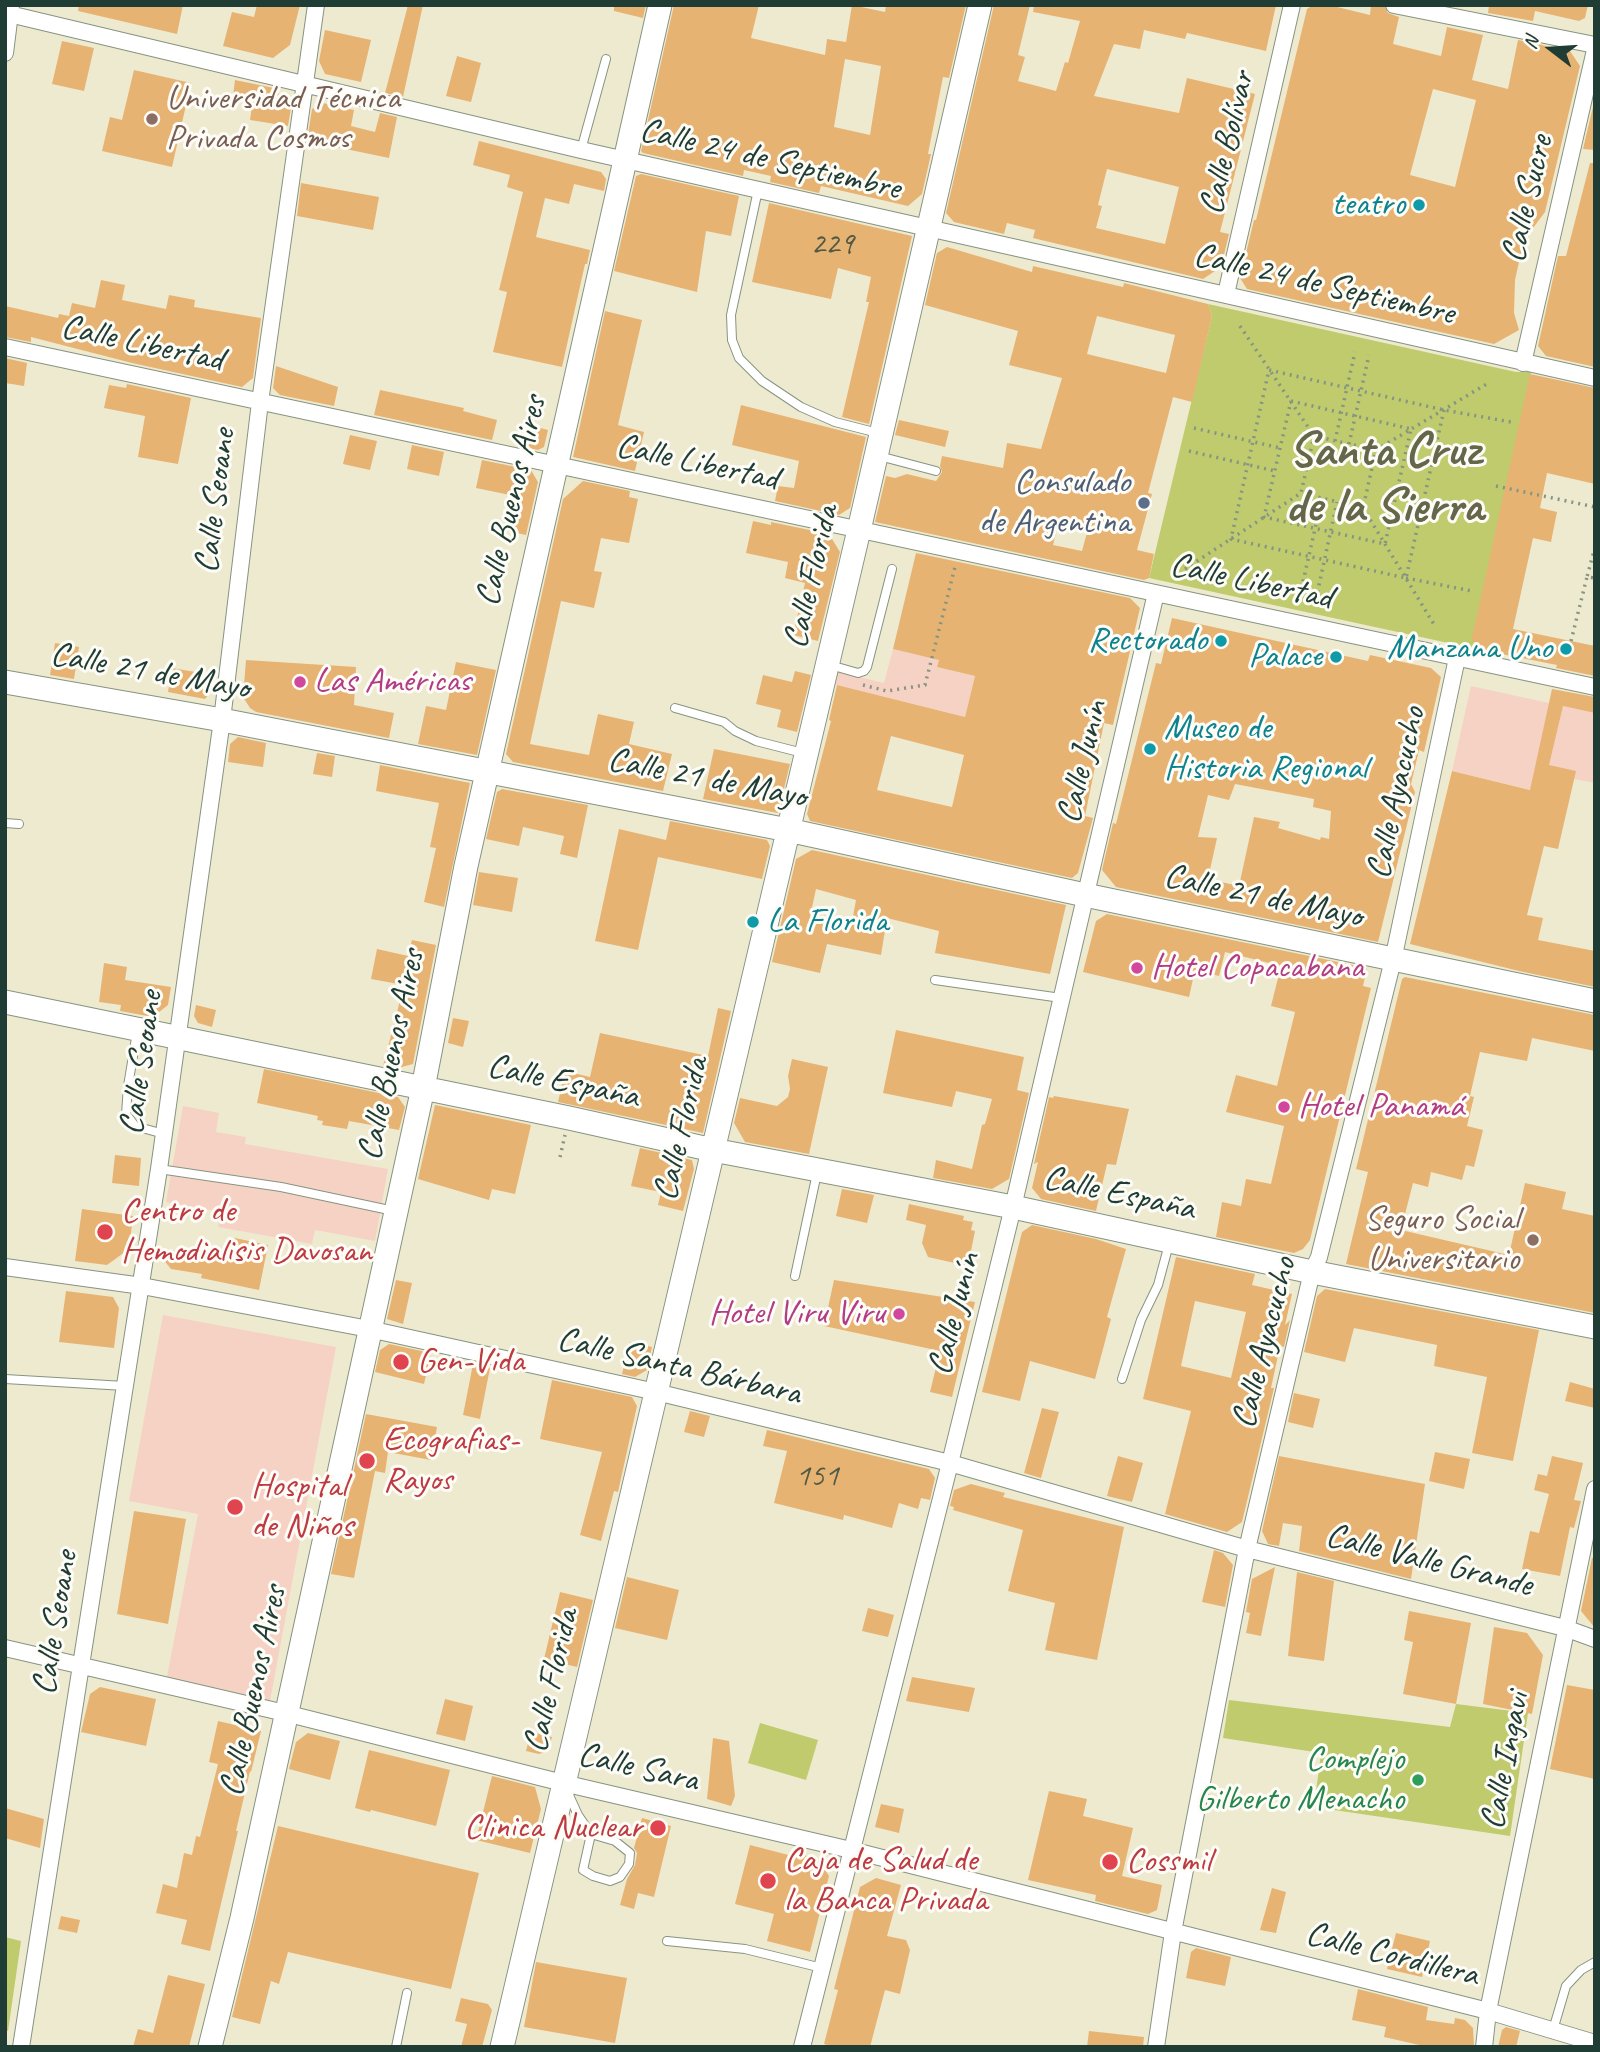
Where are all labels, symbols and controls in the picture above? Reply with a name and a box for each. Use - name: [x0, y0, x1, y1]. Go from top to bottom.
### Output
- north arrow: [1516, 14, 1586, 84]
- text: N: [1518, 34, 1544, 52]
- street label: Calle Bolívar: [1191, 67, 1265, 219]
- place label: Universidad Técnica Privada Cosmos: [166, 78, 400, 160]
- street label: Calle 24 de Septiembre: [636, 110, 904, 210]
- marker: Universidad Técnica Privada Cosmos: [144, 111, 160, 127]
- street label: Calle Sucre: [1493, 131, 1563, 267]
- place label: teatro: [1331, 184, 1405, 226]
- marker: teatro: [1411, 197, 1427, 213]
- house number: 229: [810, 226, 854, 264]
- street label: Calle 24 de Septiembre: [1190, 235, 1458, 335]
- street label: Calle Libertad: [57, 306, 227, 382]
- street label: Calle Buenos Aires: [467, 392, 557, 610]
- district label: Santa Cruz de la Sierra: [1285, 423, 1483, 538]
- street label: Calle Libertad: [612, 425, 782, 501]
- street label: Calle Seoane: [186, 426, 246, 576]
- place label: Consulado de Argentina: [979, 462, 1130, 544]
- marker: Consulado de Argentina: [1136, 495, 1152, 511]
- street label: Calle Florida: [775, 501, 849, 653]
- street label: Calle Libertad: [1166, 544, 1336, 620]
- place label: Rectorado: [1088, 620, 1207, 662]
- place label: Manzana Uno: [1387, 628, 1552, 670]
- marker: Rectorado: [1213, 633, 1229, 649]
- street label: Calle 21 de Mayo: [47, 634, 253, 710]
- place label: Palace: [1248, 636, 1322, 678]
- marker: Manzana Uno: [1558, 641, 1574, 657]
- marker: Palace: [1328, 649, 1344, 665]
- place label: Las Américas: [314, 661, 471, 703]
- marker: Las Américas: [292, 674, 308, 690]
- street label: Calle Junín: [1049, 697, 1117, 827]
- street label: Calle Ayacucho: [1358, 703, 1436, 883]
- place label: Museo de Historia Regional: [1164, 708, 1367, 790]
- street label: Calle 21 de Mayo: [604, 739, 810, 819]
- marker: Museo de Historia Regional: [1142, 741, 1158, 757]
- street label: Calle 21 de Mayo: [1160, 856, 1366, 938]
- place label: La Florida: [767, 901, 888, 943]
- marker: La Florida: [745, 914, 761, 930]
- street label: Calle Buenos Aires: [349, 946, 435, 1164]
- place label: Hotel Copacabana: [1151, 947, 1363, 989]
- marker: Hotel Copacabana: [1129, 960, 1145, 976]
- street label: Calle Seoane: [111, 988, 173, 1138]
- street label: Calle España: [484, 1046, 642, 1118]
- street label: Calle Florida: [645, 1053, 719, 1205]
- place label: Hotel Panamá: [1298, 1086, 1464, 1128]
- marker: Hotel Panamá: [1276, 1099, 1292, 1115]
- street label: Calle España: [1040, 1158, 1198, 1230]
- place label: Centro de Hemodialisis Davosan: [121, 1191, 372, 1273]
- place label: Seguro Social Universitario: [1364, 1199, 1519, 1281]
- marker: Centro de Hemodialisis Davosan: [95, 1222, 115, 1242]
- marker: Seguro Social Universitario: [1525, 1232, 1541, 1248]
- street label: Calle Junín: [920, 1249, 990, 1379]
- street label: Calle Ayacucho: [1224, 1253, 1306, 1433]
- place label: Hotel Viru Viru: [709, 1293, 885, 1335]
- marker: Hotel Viru Viru: [891, 1306, 907, 1322]
- street label: Calle Santa Bárbara: [553, 1319, 805, 1415]
- place label: Gen-Vida: [417, 1341, 524, 1383]
- marker: Gen-Vida: [391, 1352, 411, 1372]
- place label: Ecografias- Rayos: [383, 1420, 519, 1502]
- marker: Ecografias- Rayos: [357, 1451, 377, 1471]
- house number: 151: [795, 1458, 839, 1496]
- place label: Hospital de Niños: [251, 1466, 353, 1548]
- marker: Hospital de Niños: [225, 1497, 245, 1517]
- street label: Calle Valle Grande: [1321, 1515, 1537, 1607]
- street label: Calle Seoane: [24, 1548, 88, 1698]
- street label: Calle Buenos Aires: [211, 1582, 297, 1800]
- street label: Calle Florida: [515, 1605, 589, 1757]
- street label: Calle Ingavi: [1472, 1689, 1540, 1833]
- street label: Calle Sara: [574, 1734, 702, 1802]
- place label: Complejo Gilberto Menacho: [1196, 1739, 1404, 1821]
- marker: Complejo Gilberto Menacho: [1410, 1772, 1426, 1788]
- place label: Clinica Nuclear: [464, 1807, 642, 1849]
- marker: Clinica Nuclear: [648, 1818, 668, 1838]
- place label: Caja de Salud de la Banca Privada: [784, 1840, 987, 1922]
- place label: Cossmil: [1126, 1841, 1211, 1883]
- marker: Cossmil: [1100, 1852, 1120, 1872]
- marker: Caja de Salud de la Banca Privada: [758, 1871, 778, 1891]
- street label: Calle Cordillera: [1301, 1913, 1483, 1997]

